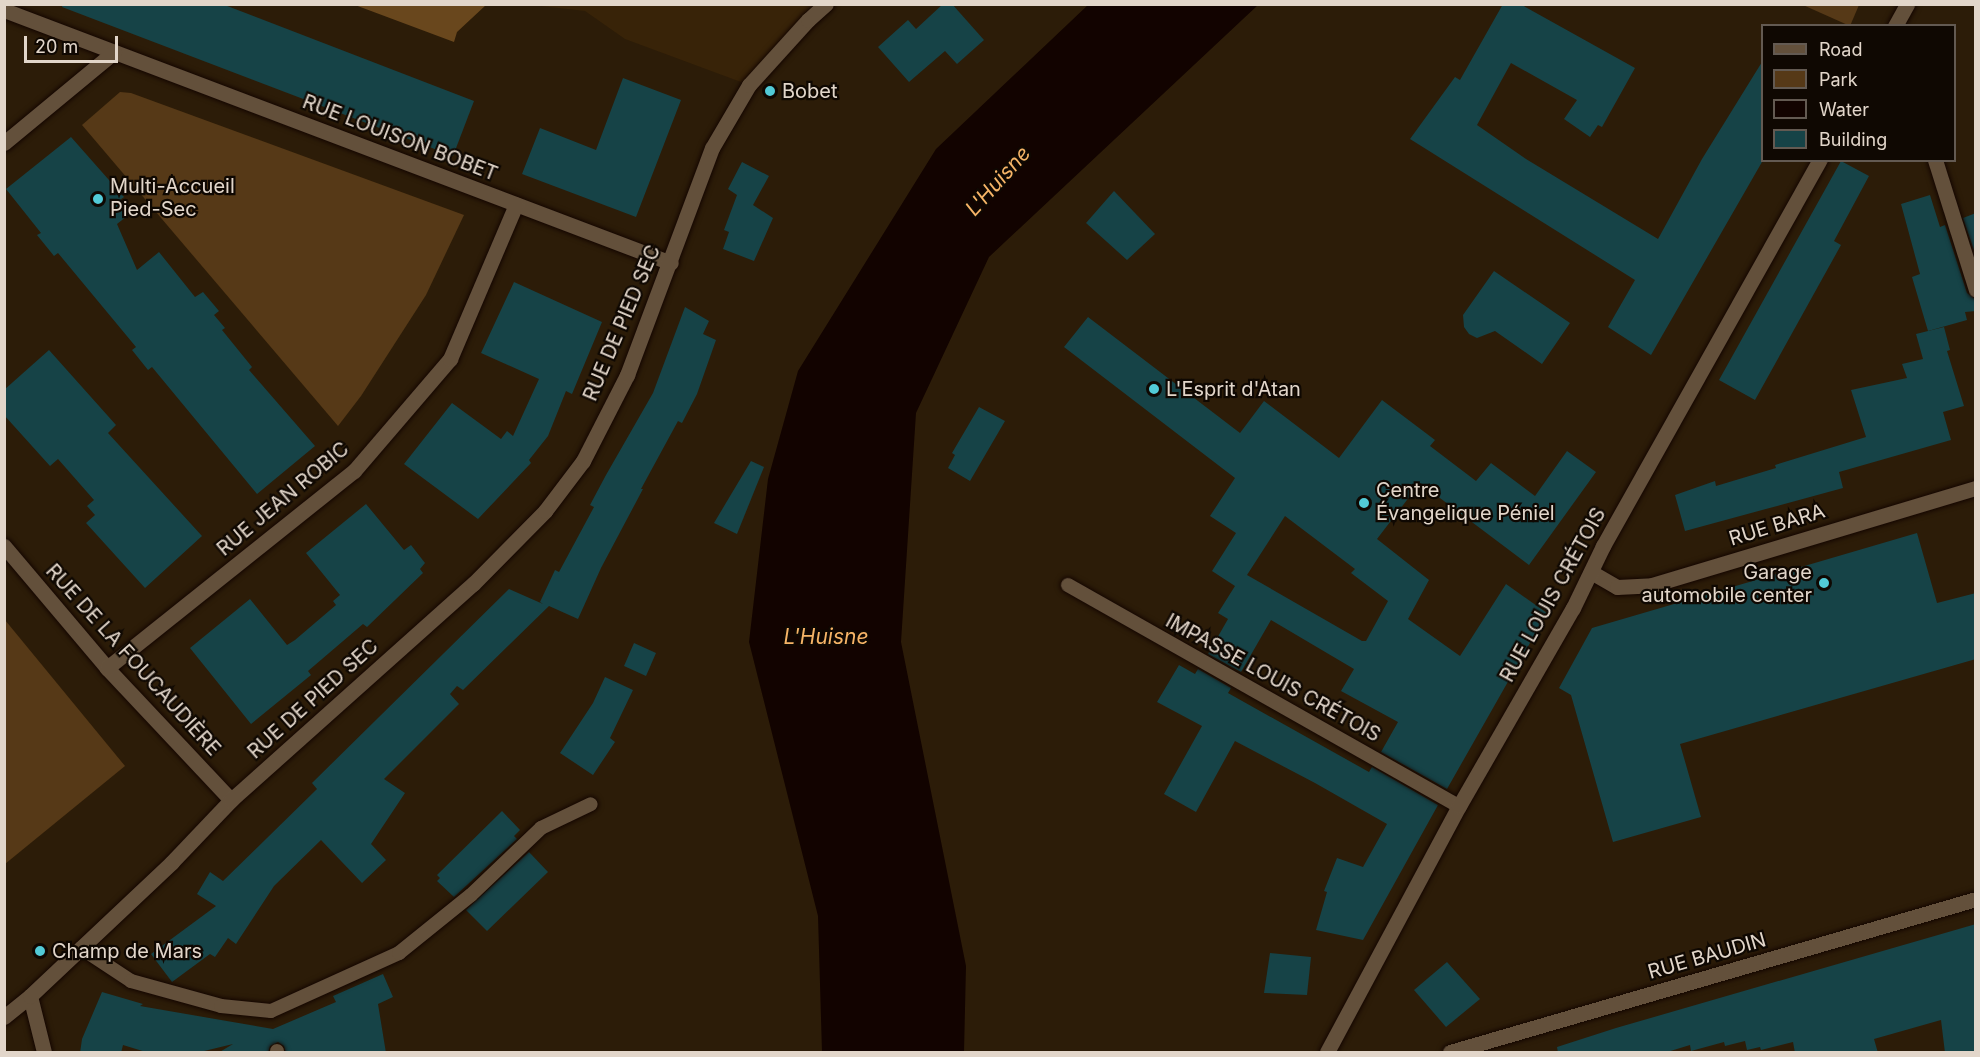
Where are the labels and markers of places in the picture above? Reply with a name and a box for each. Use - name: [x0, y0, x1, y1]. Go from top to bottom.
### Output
- place label: Bobet: [782, 79, 838, 103]
- marker: Bobet: [763, 84, 777, 98]
- place label: Multi-Accueil Pied-Sec: [110, 175, 235, 222]
- marker: Multi-Accueil Pied-Sec: [91, 192, 105, 206]
- place label: L'Esprit d'Atan: [1166, 377, 1301, 401]
- marker: L'Esprit d'Atan: [1147, 382, 1161, 396]
- place label: Centre Évangelique Péniel: [1376, 479, 1555, 526]
- marker: Centre Évangelique Péniel: [1357, 496, 1371, 510]
- place label: Garage automobile center: [1641, 560, 1812, 607]
- marker: Garage automobile center: [1817, 576, 1831, 590]
- place label: Champ de Mars: [52, 939, 202, 963]
- marker: Champ de Mars: [33, 944, 47, 958]

